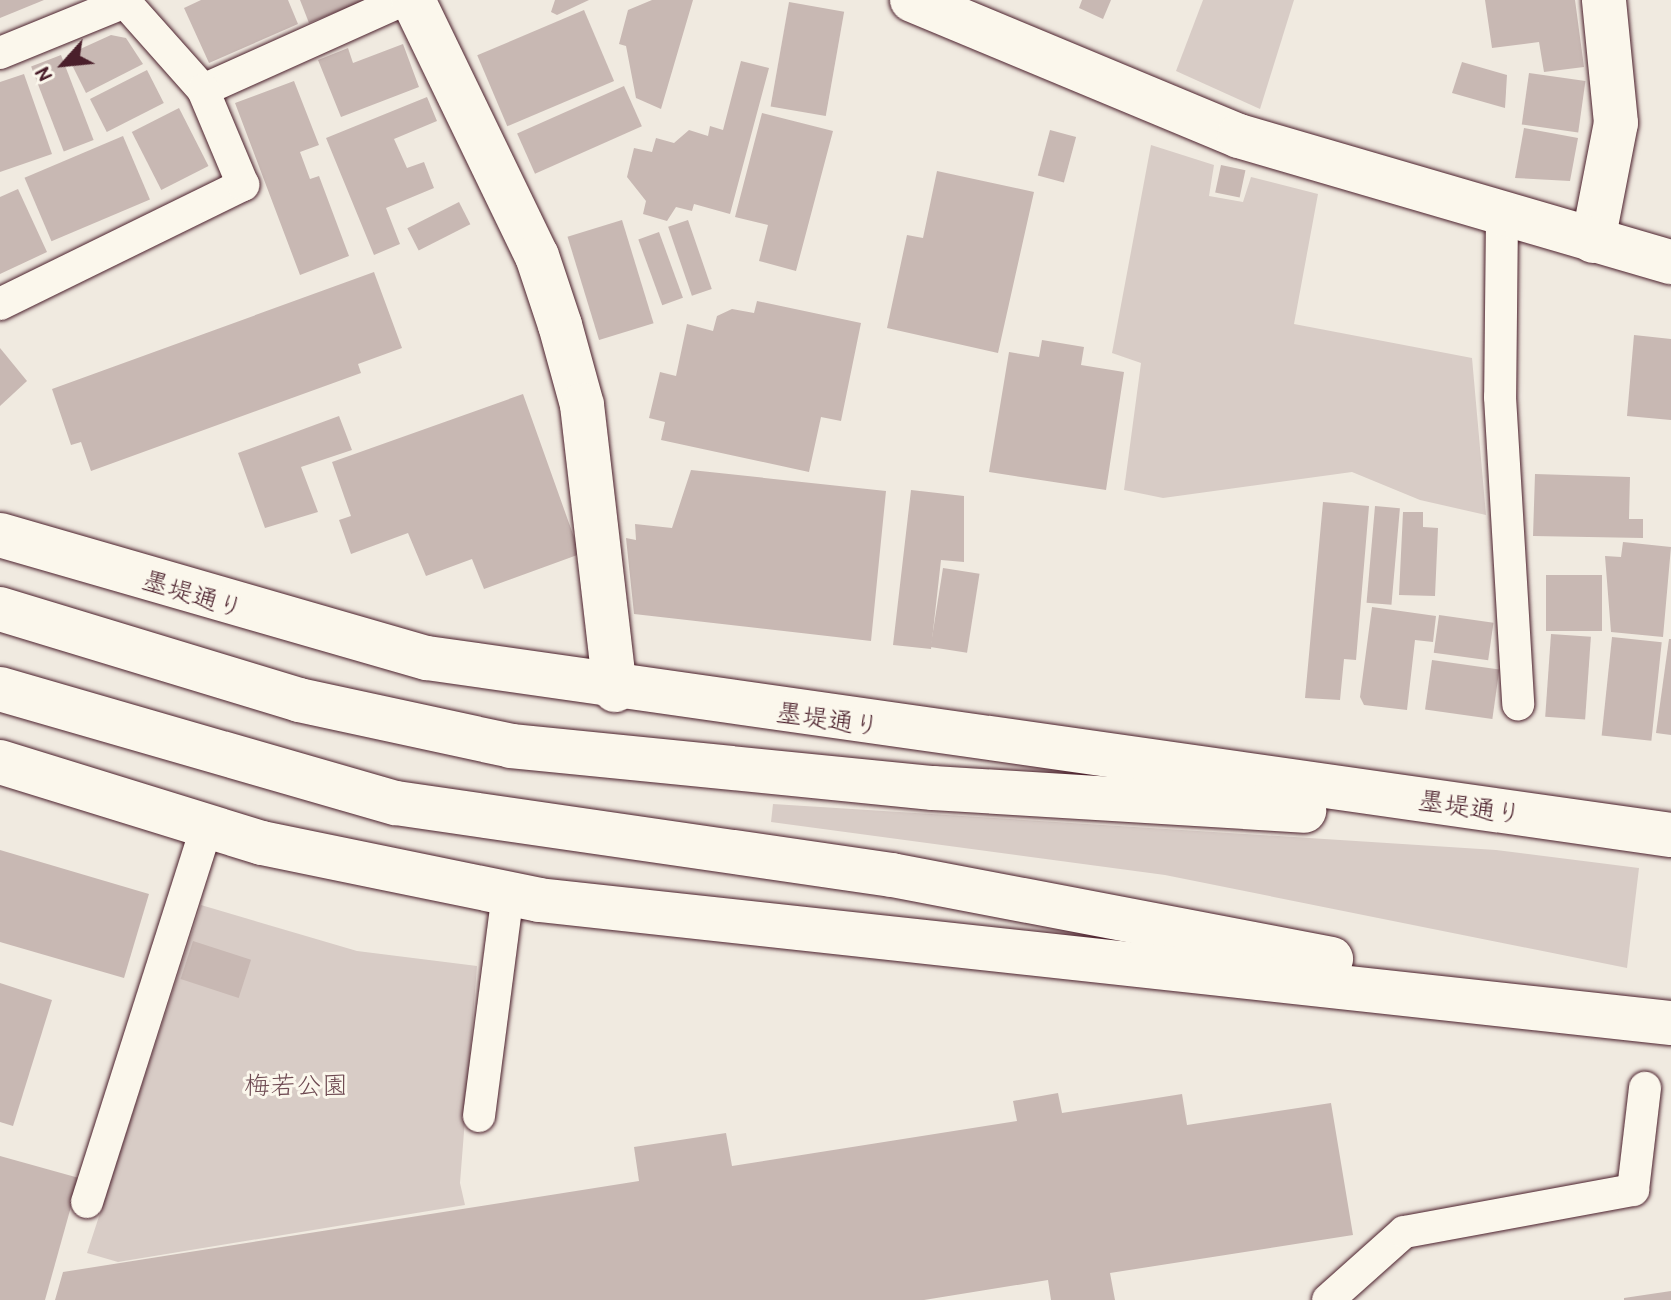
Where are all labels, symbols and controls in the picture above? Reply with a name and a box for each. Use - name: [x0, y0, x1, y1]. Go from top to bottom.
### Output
- north arrow: [24, 24, 104, 104]
- text: N: [27, 63, 59, 87]
- street label: 墨堤通り: [139, 564, 247, 624]
- street label: 墨堤通り: [774, 696, 882, 742]
- street label: 墨堤通り: [1416, 784, 1524, 830]
- park label: 梅若公園: [244, 1069, 348, 1101]

